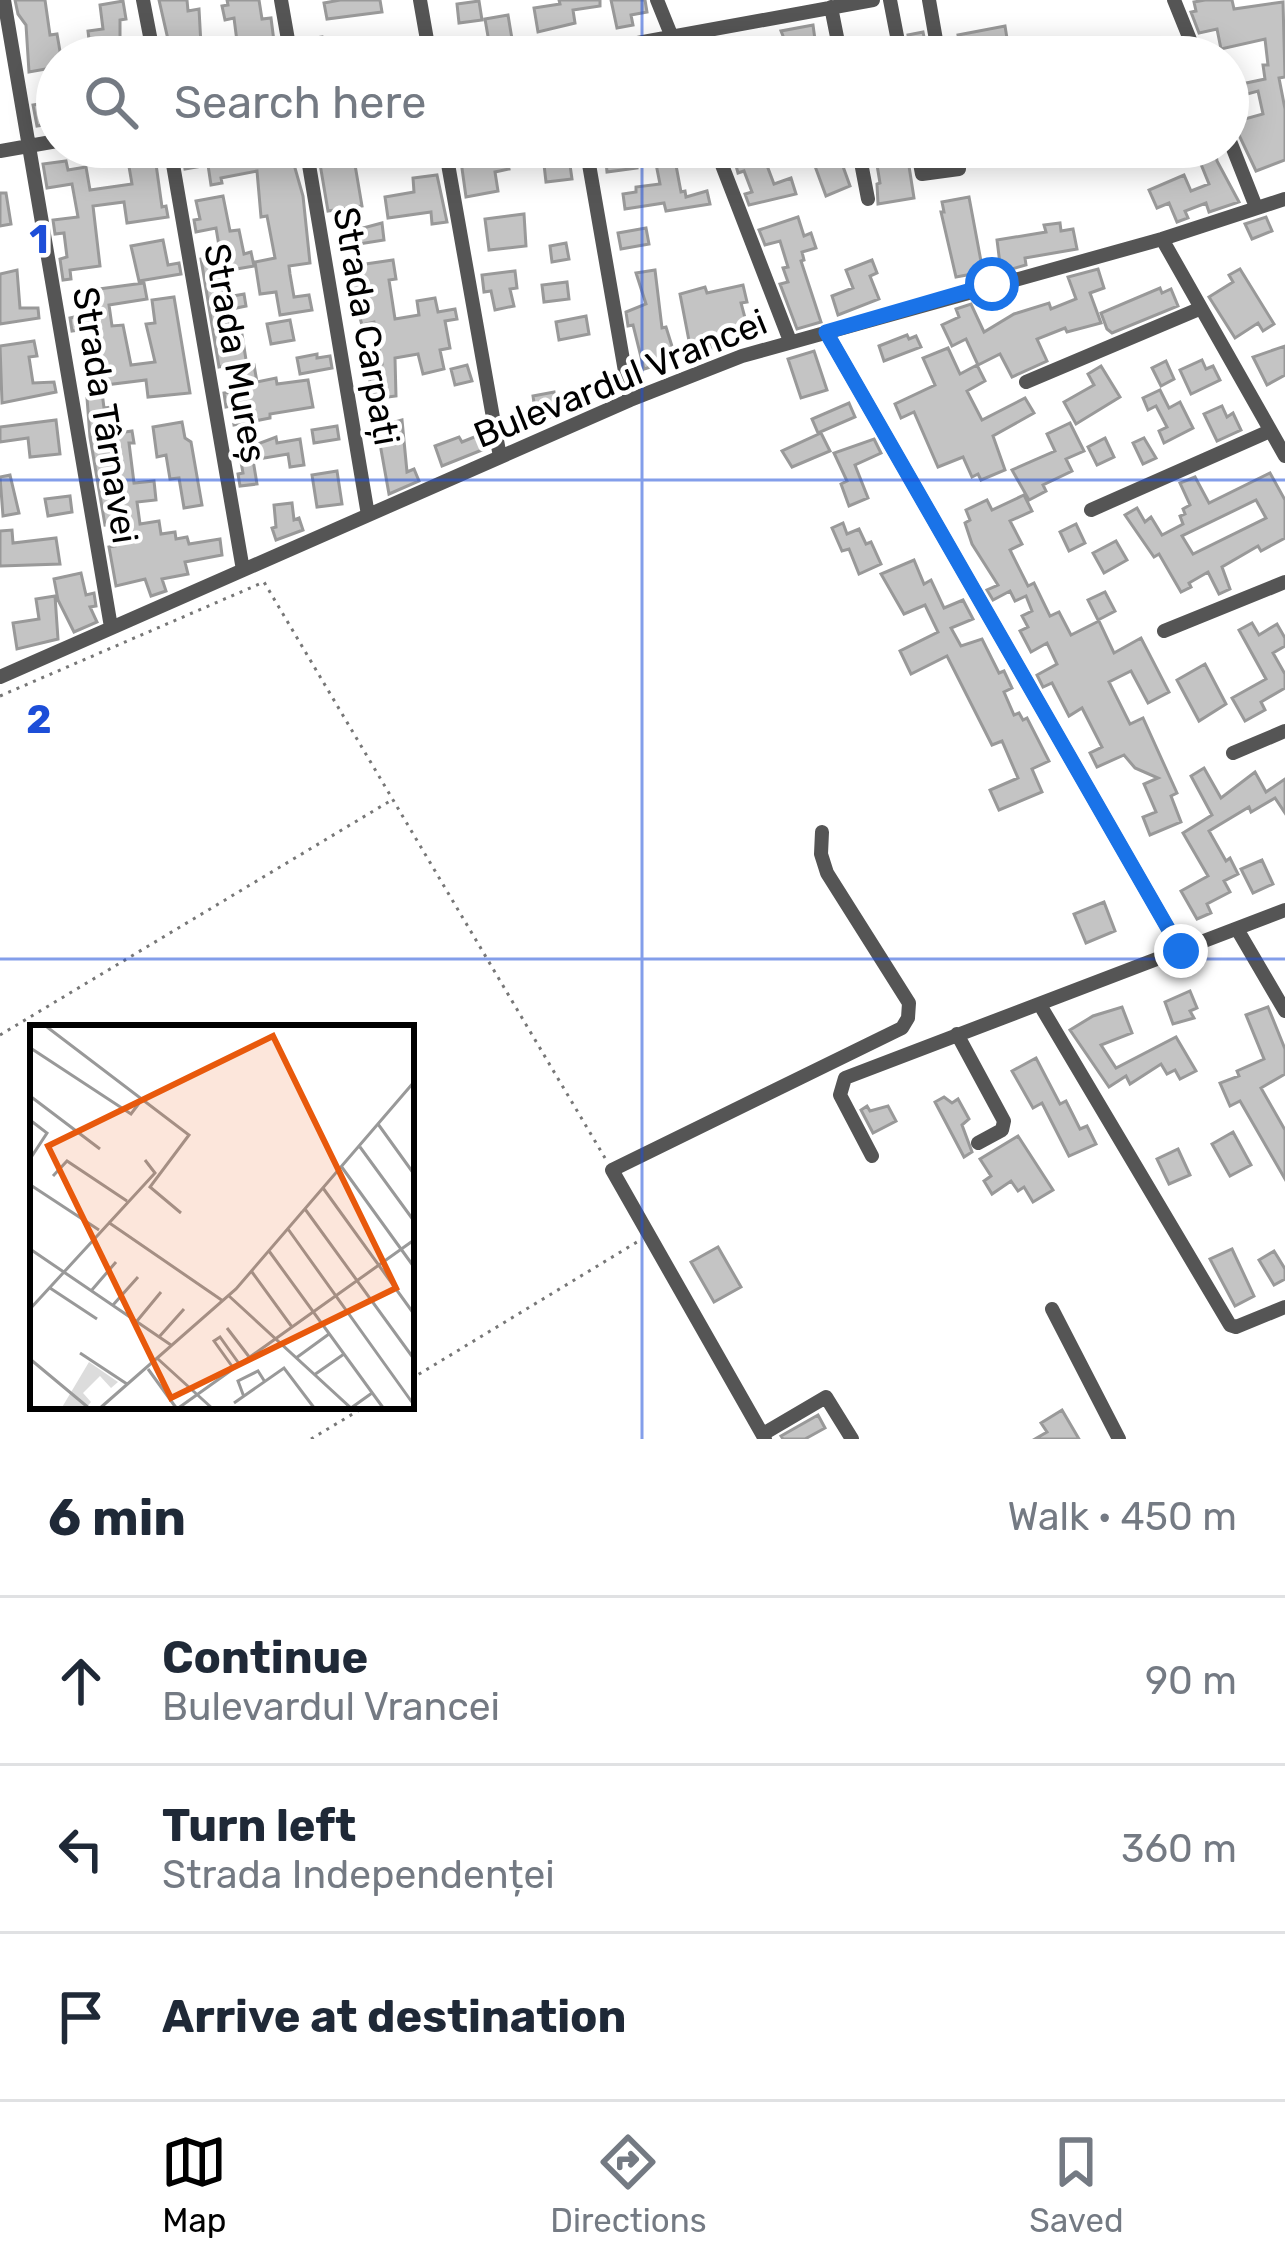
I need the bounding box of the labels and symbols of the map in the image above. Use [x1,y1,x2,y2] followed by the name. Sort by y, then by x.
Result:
[324,204,409,449] street label: Strada Carpați
[29,217,49,263] text: 1
[195,240,276,466] street label: Strada Mureș
[965,257,1019,311] route start
[64,284,147,547] street label: Strada Târnavei
[467,300,773,457] street label: Bulevardul Vrancei
[26,697,52,743] text: 2
[1154,924,1208,978] route end
[30,1025,414,1409] inset map

